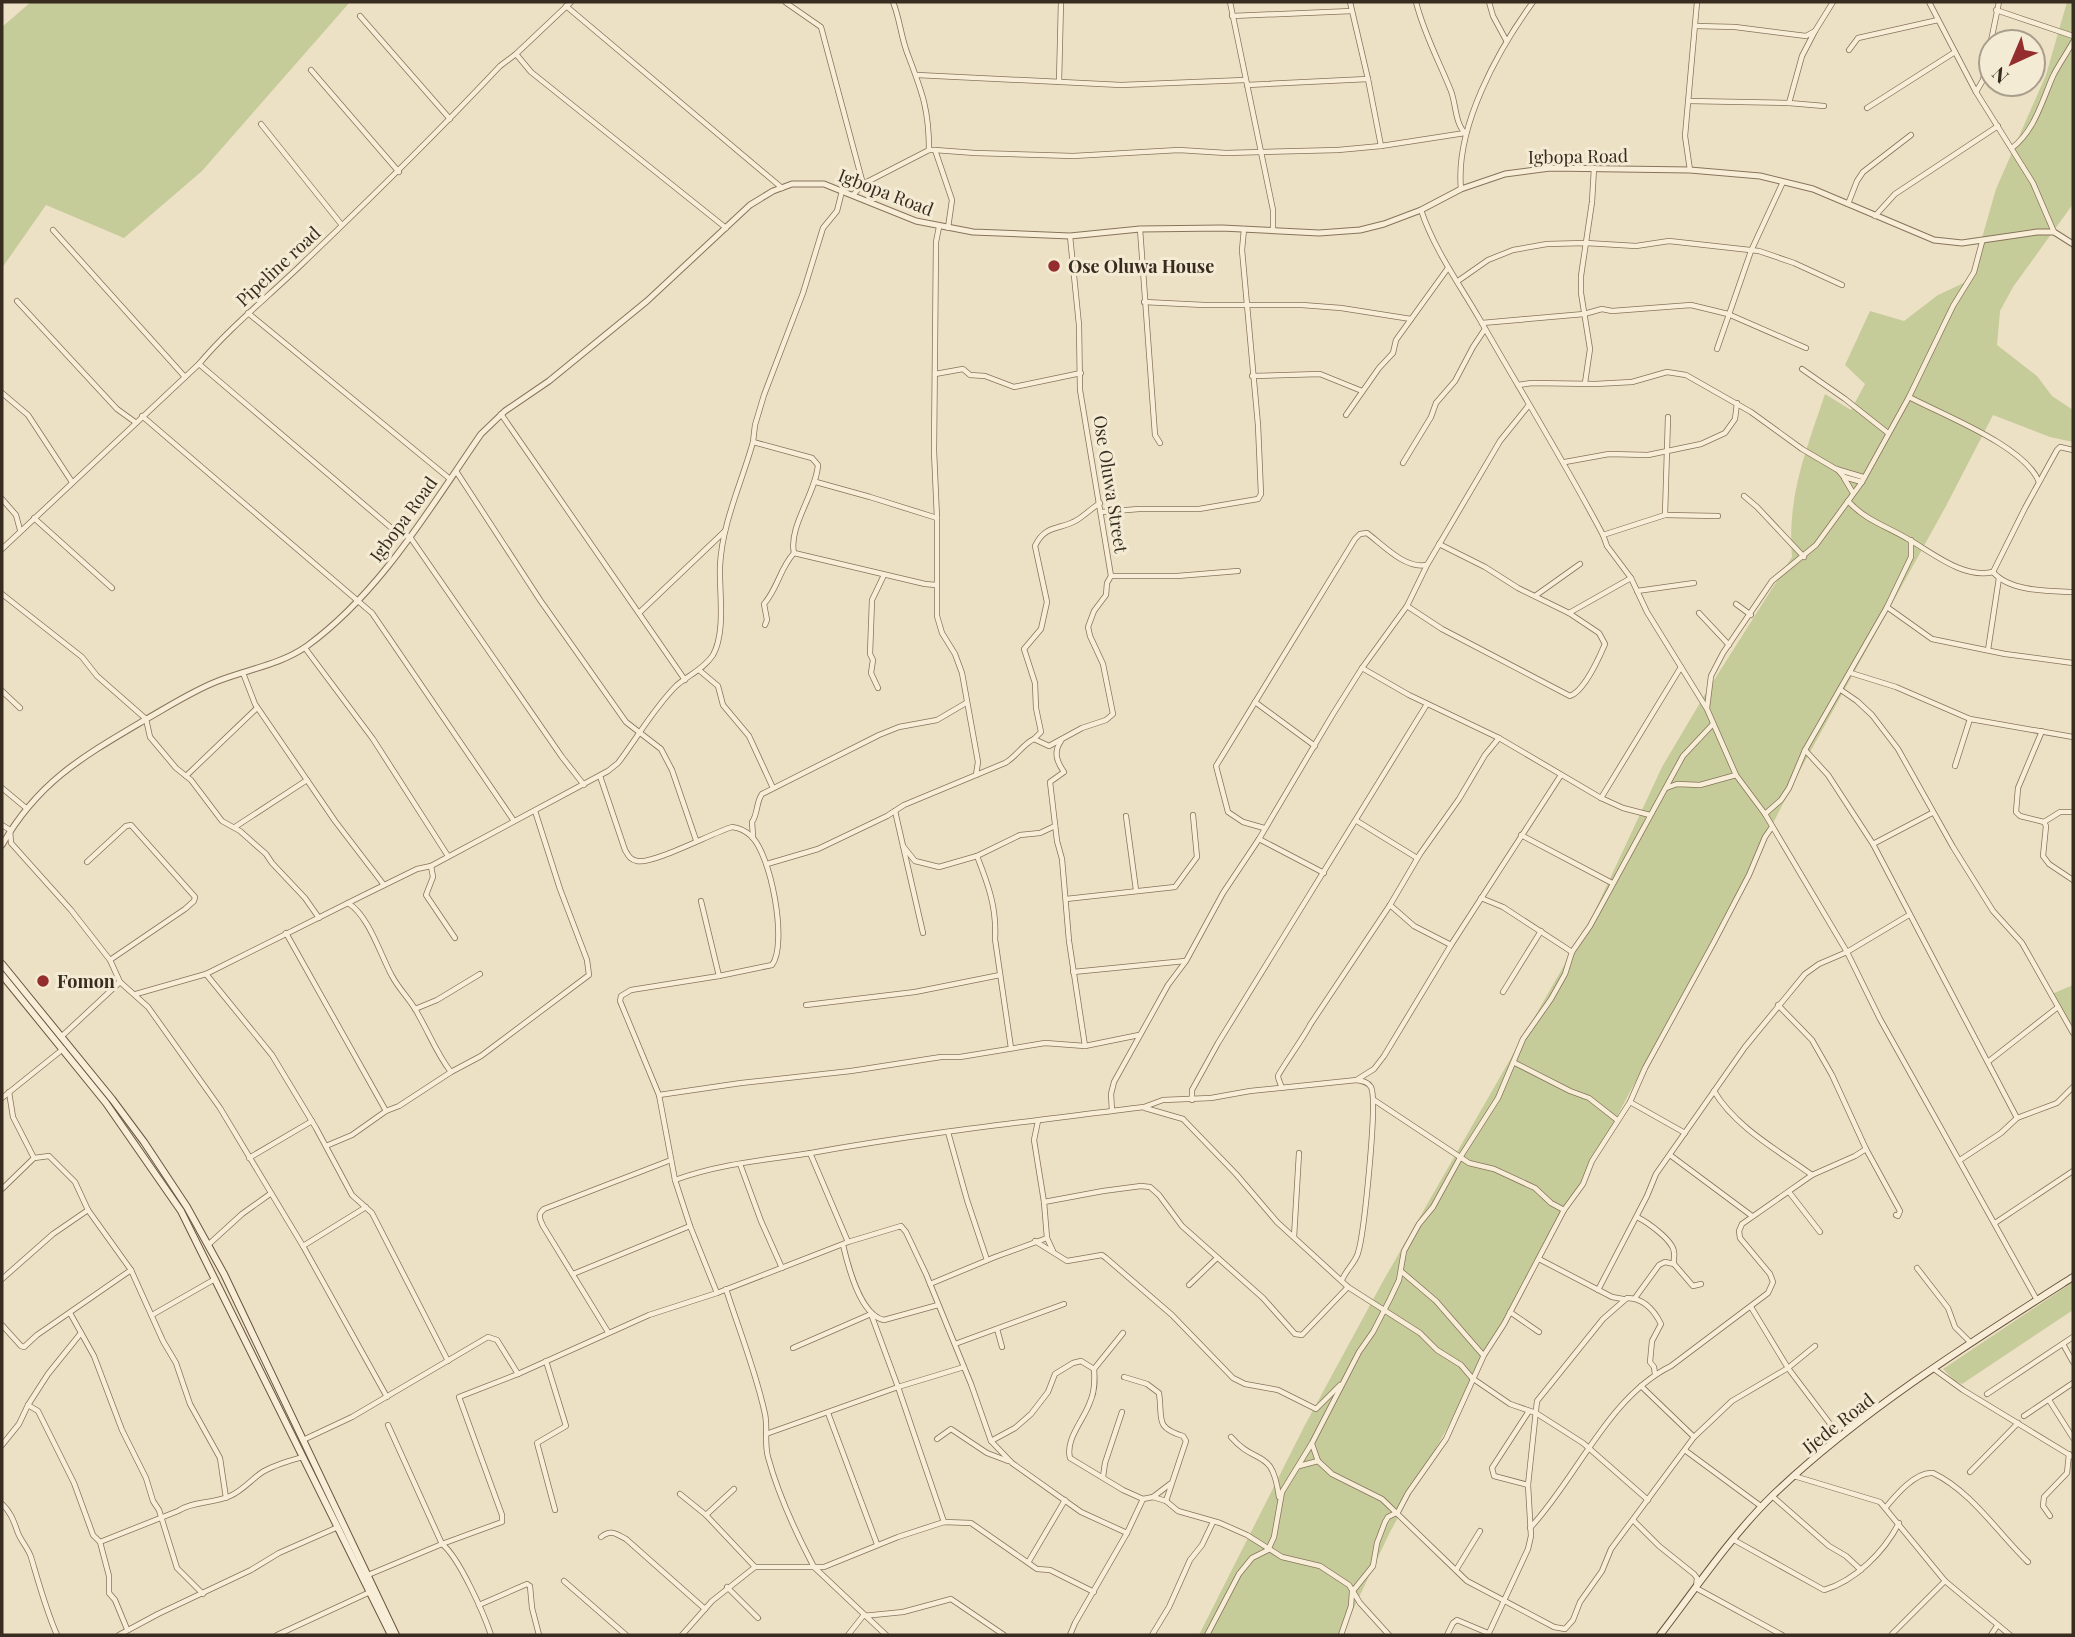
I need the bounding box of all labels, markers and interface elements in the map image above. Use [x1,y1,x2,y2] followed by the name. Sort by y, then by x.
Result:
[1977,28,2047,98] north arrow
[1985,62,2013,90] text: N
[1528,143,1629,169] street label: Igbopa Road
[835,163,938,221] street label: Igbopa Road
[231,220,326,311] street label: Pipeline road
[1068,254,1214,278] place label: Ose Oluwa House
[1046,258,1062,274] marker: Ose Oluwa House
[1088,413,1134,555] street label: Ose Oluwa Street
[364,471,442,567] street label: Igbopa Road
[57,969,115,993] place label: Fomon
[35,973,51,989] marker: Fomon
[1797,1387,1879,1459] street label: Ijede Road

